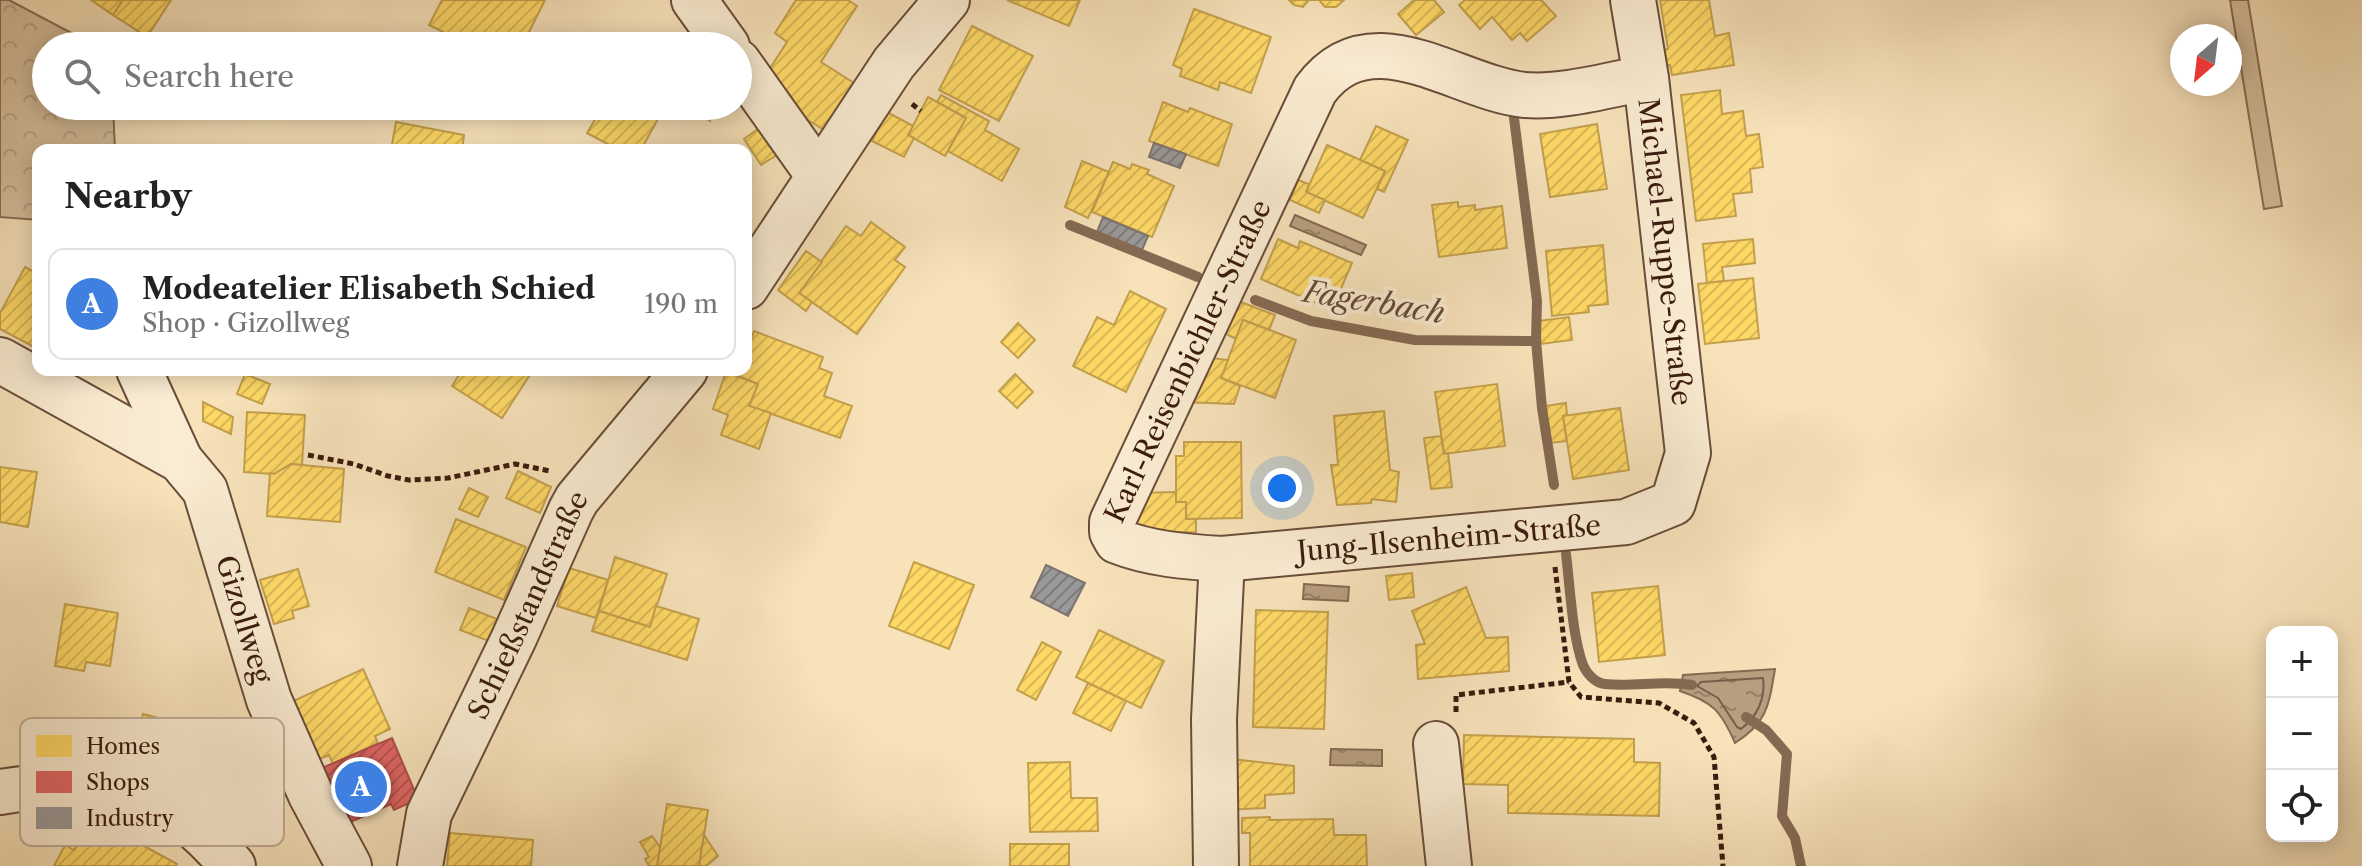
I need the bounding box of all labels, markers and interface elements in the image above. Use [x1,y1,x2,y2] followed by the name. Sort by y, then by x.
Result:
[2170,24,2242,96] north arrow
[32,32,752,120] search box
[60,54,104,98] icon: search
[124,58,294,95] text: Search here
[1631,96,1700,407] street label: Michael-Ruppe-Straße
[64,175,192,217] text: Nearby
[1097,194,1278,528] street label: Karl-Reisenbichler-Straße
[142,270,595,307] text: Modeatelier Elisabeth Schied
[1299,272,1447,331] water label: Fagerbach
[82,288,102,320] text: A
[644,288,718,320] text: 190 m
[142,307,349,339] text: Shop · Gizollweg
[1262,468,1302,508] your location
[460,485,595,725] street label: Schießstandstraße
[1292,508,1602,569] street label: Jung-Ilsenheim-Straße
[209,551,280,687] street label: Gizollweg
[2266,626,2338,842] map controls
[2266,626,2338,698] button: +
[2266,698,2338,770] button: −
[20,718,284,846] legend
[86,733,160,760] text: Homes
[335,757,387,817] pin: A
[86,769,150,796] text: Shops
[2266,770,2338,842] button: locate
[86,805,174,832] text: Industry

